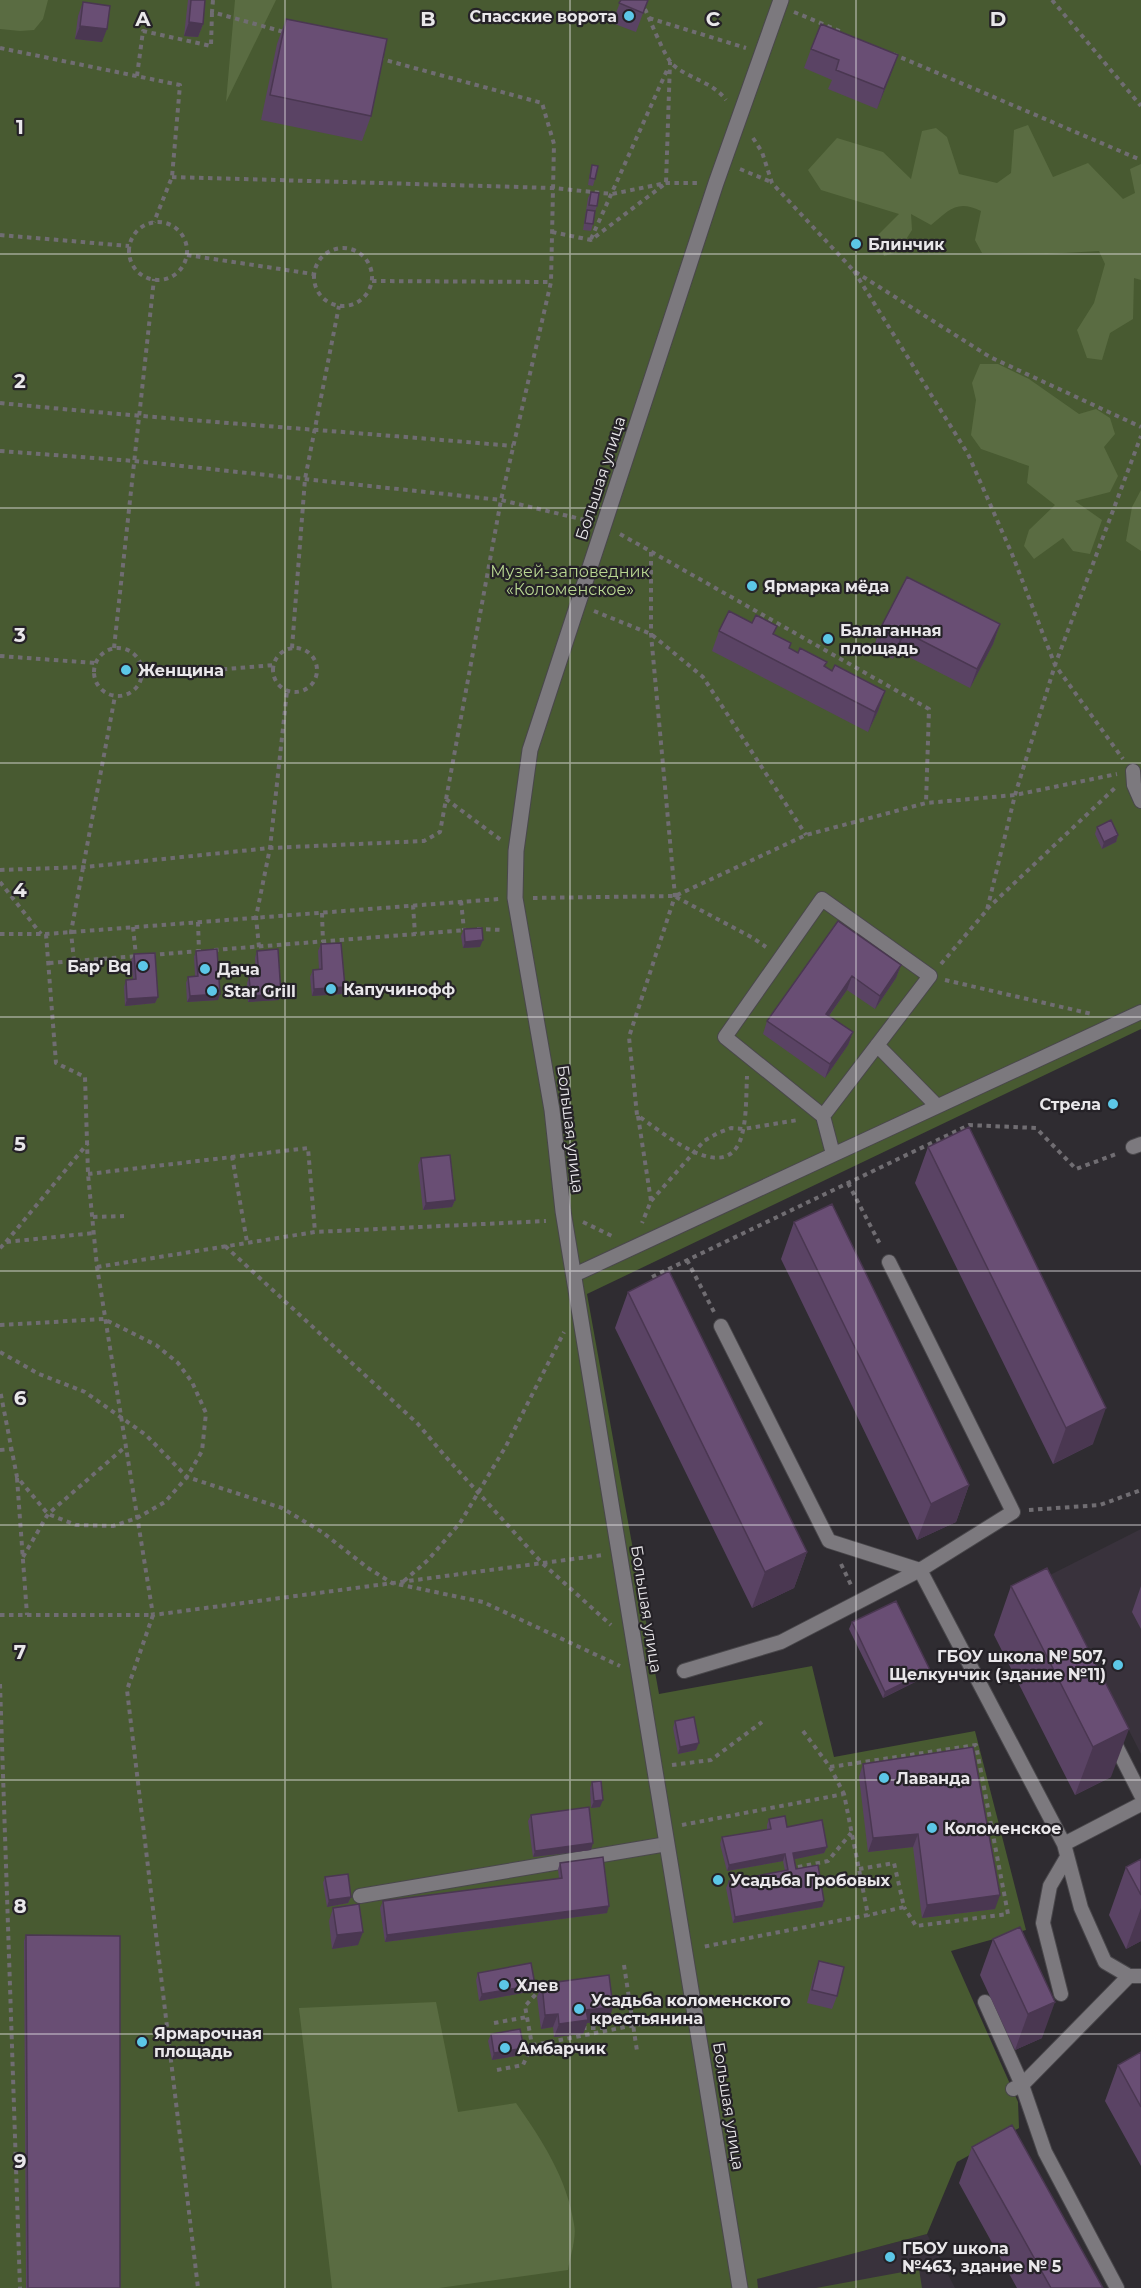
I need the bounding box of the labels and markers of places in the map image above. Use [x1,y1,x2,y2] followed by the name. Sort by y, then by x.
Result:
[470,7,617,26] place label: Спасские ворота
[622,9,636,23] marker: Спасские ворота
[868,235,945,254] place label: Блинчик
[849,237,863,251] marker: Блинчик
[764,577,889,596] place label: Ярмарка мёда
[745,579,759,593] marker: Ярмарка мёда
[840,621,942,658] place label: Балаганная площадь
[821,632,835,646] marker: Балаганная площадь
[138,661,224,680] place label: Женщина
[119,663,133,677] marker: Женщина
[67,957,131,976] place label: Бар' Bq
[136,959,150,973] marker: Бар' Bq
[217,960,260,979] place label: Дача
[198,962,212,976] marker: Дача
[343,980,456,999] place label: Капучинофф
[224,982,296,1001] place label: Star Grill
[324,982,338,996] marker: Капучинофф
[205,984,219,998] marker: Star Grill
[1039,1095,1101,1114] place label: Стрела
[1106,1097,1120,1111] marker: Стрела
[889,1647,1106,1684] place label: ГБОУ школа № 507, Щелкунчик (здание №11)
[1111,1658,1125,1672] marker: ГБОУ школа № 507, Щелкунчик (здание №11)
[896,1769,970,1788] place label: Лаванда
[877,1771,891,1785] marker: Лаванда
[944,1819,1061,1838] place label: Коломенское
[925,1821,939,1835] marker: Коломенское
[730,1871,891,1890] place label: Усадьба Гробовых
[711,1873,725,1887] marker: Усадьба Гробовых
[516,1976,558,1995] place label: Хлев
[497,1978,511,1992] marker: Хлев
[591,1991,791,2028] place label: Усадьба коломенского крестьянина
[572,2002,586,2016] marker: Усадьба коломенского крестьянина
[154,2024,262,2061] place label: Ярмарочная площадь
[135,2035,149,2049] marker: Ярмарочная площадь
[517,2039,607,2058] place label: Амбарчик
[498,2041,512,2055] marker: Амбарчик
[902,2239,1062,2276] place label: ГБОУ школа №463, здание № 5
[883,2250,897,2264] marker: ГБОУ школа №463, здание № 5

